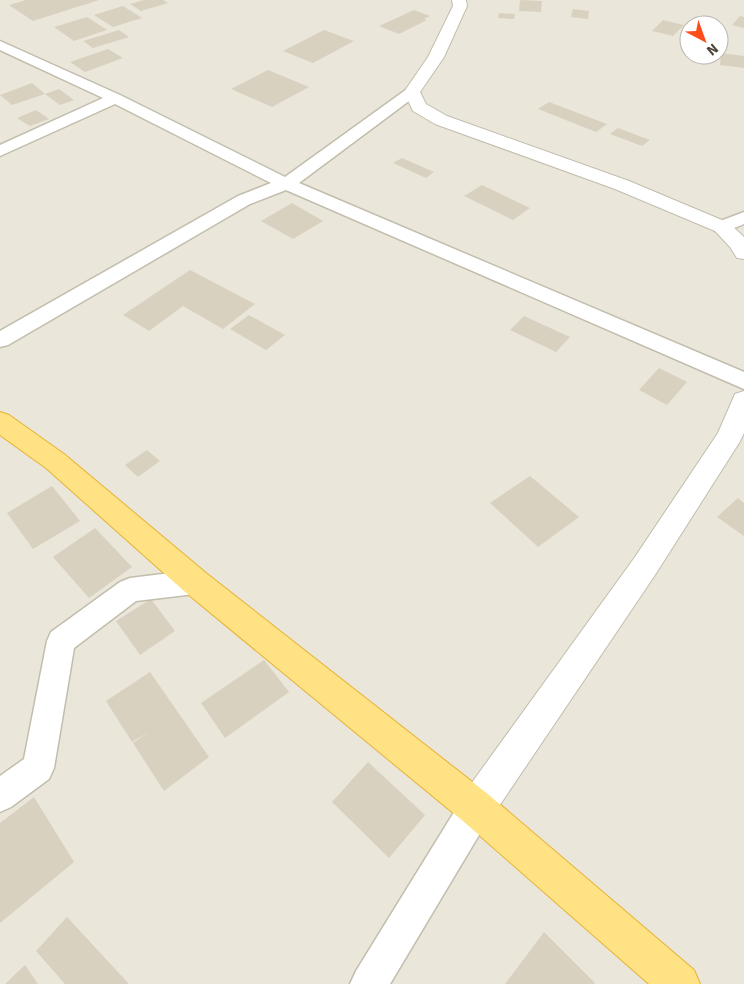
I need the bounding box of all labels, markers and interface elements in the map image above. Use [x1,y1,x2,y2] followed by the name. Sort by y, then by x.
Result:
[679,15,729,65] north arrow
[703,40,721,59] text: N

